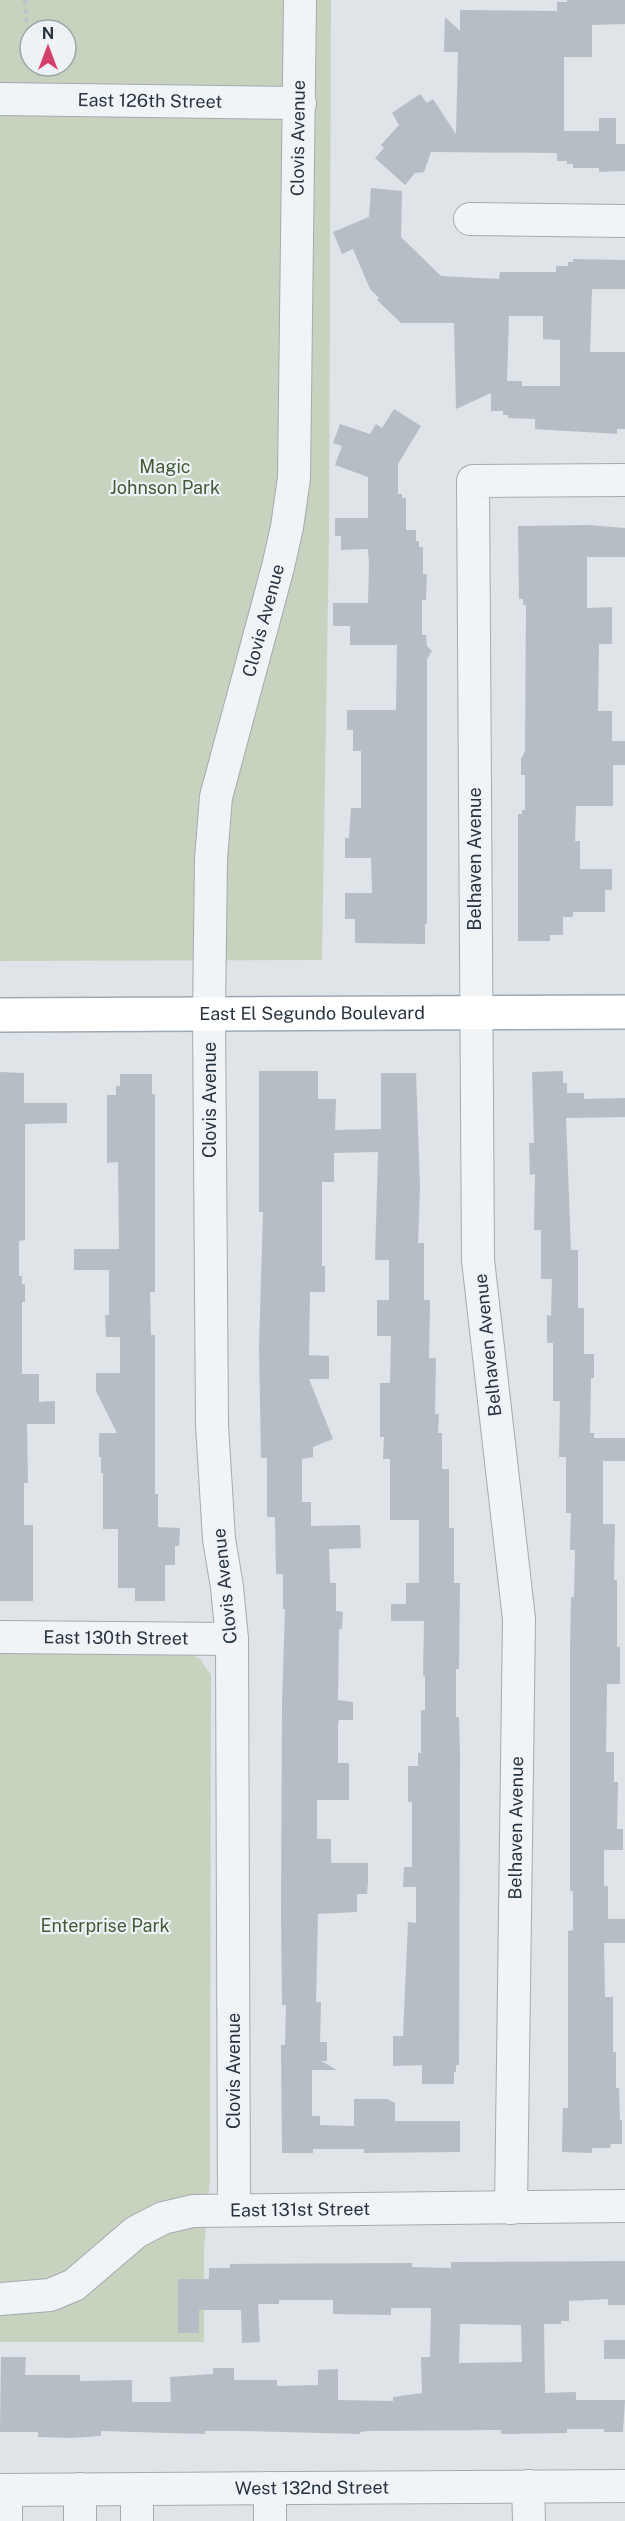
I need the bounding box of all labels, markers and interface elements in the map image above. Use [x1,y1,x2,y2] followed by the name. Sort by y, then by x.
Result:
[18,18,78,78] north arrow
[42,24,54,43] text: N
[287,80,309,196] street label: Clovis Avenue
[77,89,223,112] street label: East 126th Street
[110,456,220,498] park label: Magic Johnson Park
[238,562,288,679] street label: Clovis Avenue
[464,787,485,931] street label: Belhaven Avenue
[199,1002,425,1024] street label: East El Segundo Boulevard
[199,1042,220,1158] street label: Clovis Avenue
[470,1273,505,1417] street label: Belhaven Avenue
[208,1527,241,1645] street label: Clovis Avenue
[43,1626,189,1649] street label: East 130th Street
[504,1756,527,1900] street label: Belhaven Avenue
[40,1915,170,1936] park label: Enterprise Park
[223,2013,244,2129] street label: Clovis Avenue
[230,2198,370,2221] street label: East 131st Street
[235,2477,389,2498] street label: West 132nd Street

